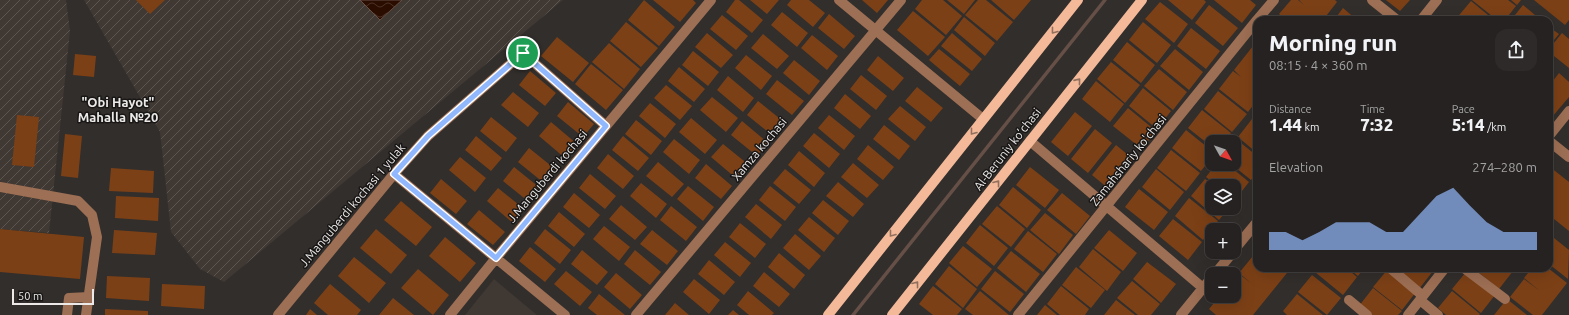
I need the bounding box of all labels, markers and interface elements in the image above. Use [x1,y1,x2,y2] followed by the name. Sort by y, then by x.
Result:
[1051,26,1058,33] one-way arrow
[1495,29,1537,71] button: share
[1269,30,1397,55] text: Morning run
[506,36,540,70] pin
[512,42,534,64] icon: arrive
[1269,58,1368,72] text: 08:15 · 4 × 360 m
[1073,78,1080,85] one-way arrow
[78,95,158,124] district label: "Obi Hayot" Mahalla №20
[1269,103,1312,115] text: Distance
[1360,103,1385,115] text: Time
[1452,103,1475,115] text: Pace
[971,105,1043,193] street label: Al-Beruniy ko’chasi
[1087,112,1169,208] street label: Zamahshariy ko'chasi
[729,115,789,183] street label: Xamza kochasi
[1269,115,1302,134] text: 1.44
[1360,115,1393,134] text: 7:32
[1452,115,1485,134] text: 5:14
[1302,121,1320,133] text: km
[1485,121,1506,133] text: /km
[505,127,589,225] street label: J.Manguberdi kochasi
[970,128,977,135] one-way arrow
[1205,135,1241,171] north arrow
[1205,135,1241,303] map controls
[297,141,407,269] street label: J.Manguberdi kochasi 1 yulak
[1269,160,1323,174] text: Elevation
[1472,160,1537,174] text: 274–280 m
[1205,179,1241,215] button: layers
[992,180,999,187] one-way arrow
[1205,223,1241,259] button: +
[890,230,897,237] one-way arrow
[1205,267,1241,303] button: −
[911,282,918,289] one-way arrow
[12,287,94,306] scale bar
[18,290,42,302] text: 50 m

